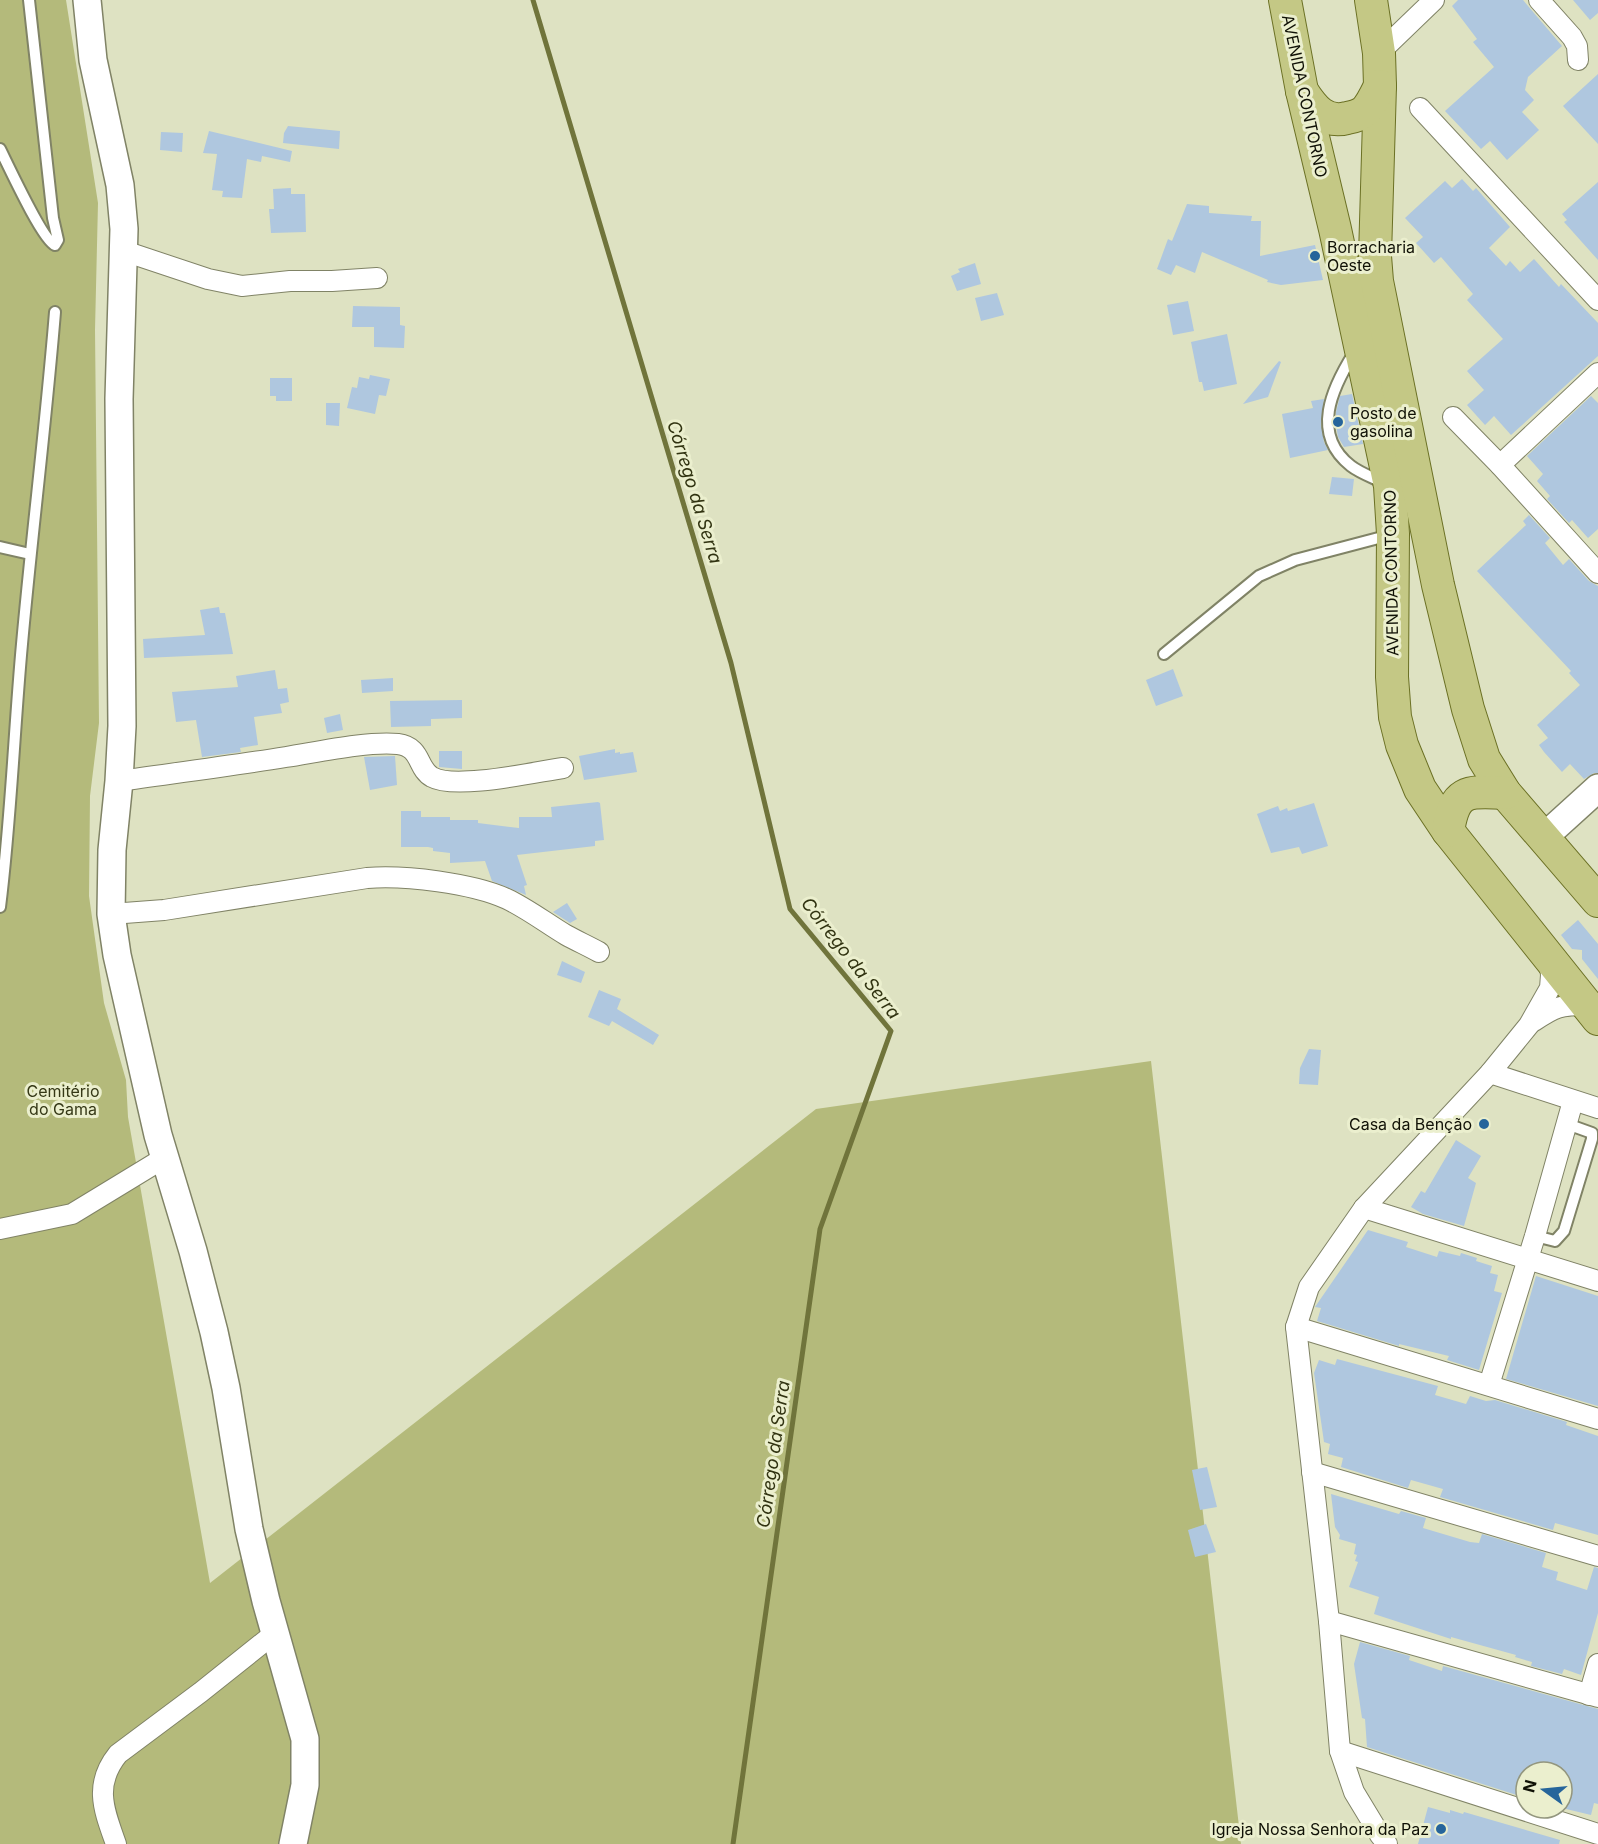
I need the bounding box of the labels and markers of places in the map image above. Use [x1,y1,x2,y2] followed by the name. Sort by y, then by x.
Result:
[1327,237,1415,275] place label: Borracharia Oeste
[1308,249,1322,263] marker: Borracharia Oeste
[1350,403,1416,441] place label: Posto de gasolina
[1331,415,1345,429] marker: Posto de gasolina
[1349,1114,1472,1134] place label: Casa da Benção
[1477,1117,1491,1131] marker: Casa da Benção
[1211,1819,1429,1839] place label: Igreja Nossa Senhora da Paz
[1434,1822,1448,1836] marker: Igreja Nossa Senhora da Paz

